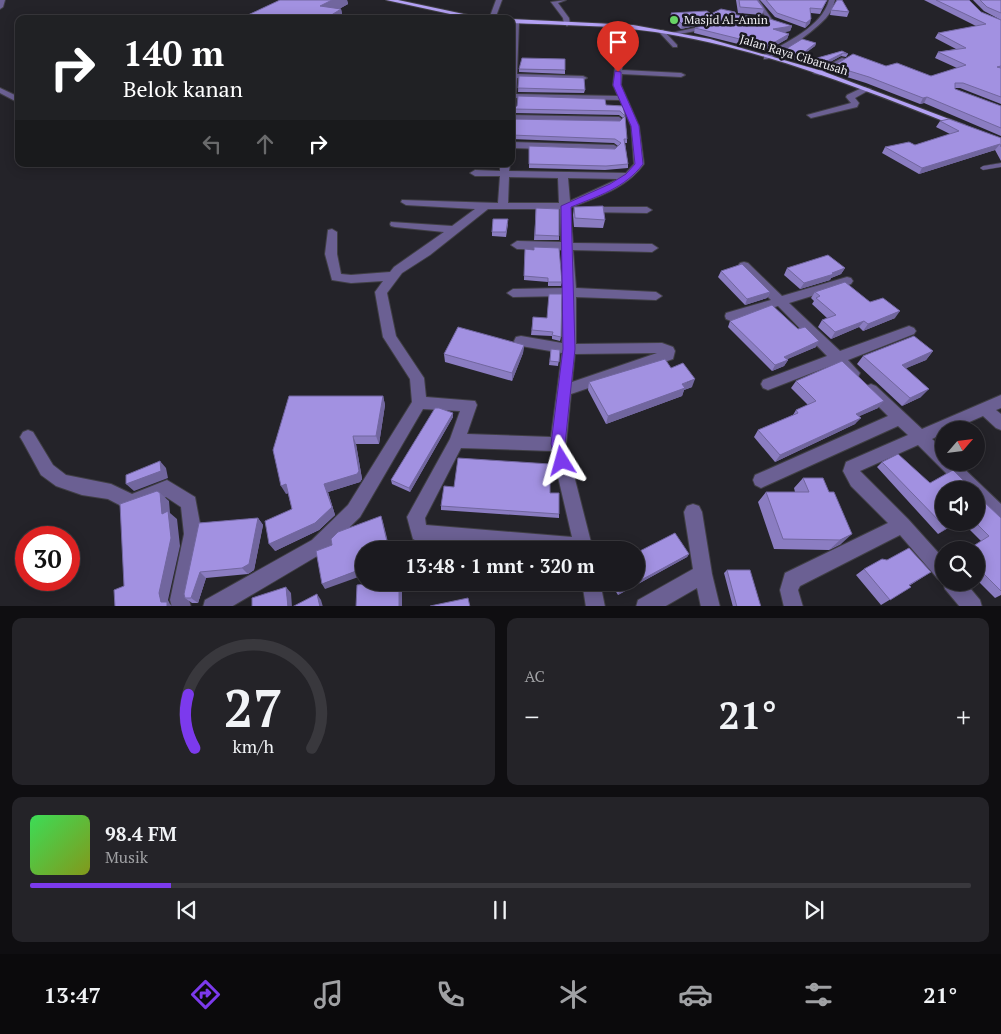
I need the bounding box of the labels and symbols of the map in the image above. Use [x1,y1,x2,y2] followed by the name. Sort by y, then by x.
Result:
[684,12,768,27] place label: Masjid Al-Amin
[668,14,680,26] marker: Masjid Al-Amin
[597,21,639,72] pin
[738,31,850,78] street label: Jalan Raya Cibarusah
[935,421,985,471] north arrow
[535,434,587,486] position arrow
[15,526,80,591] speed limit sign: 30

